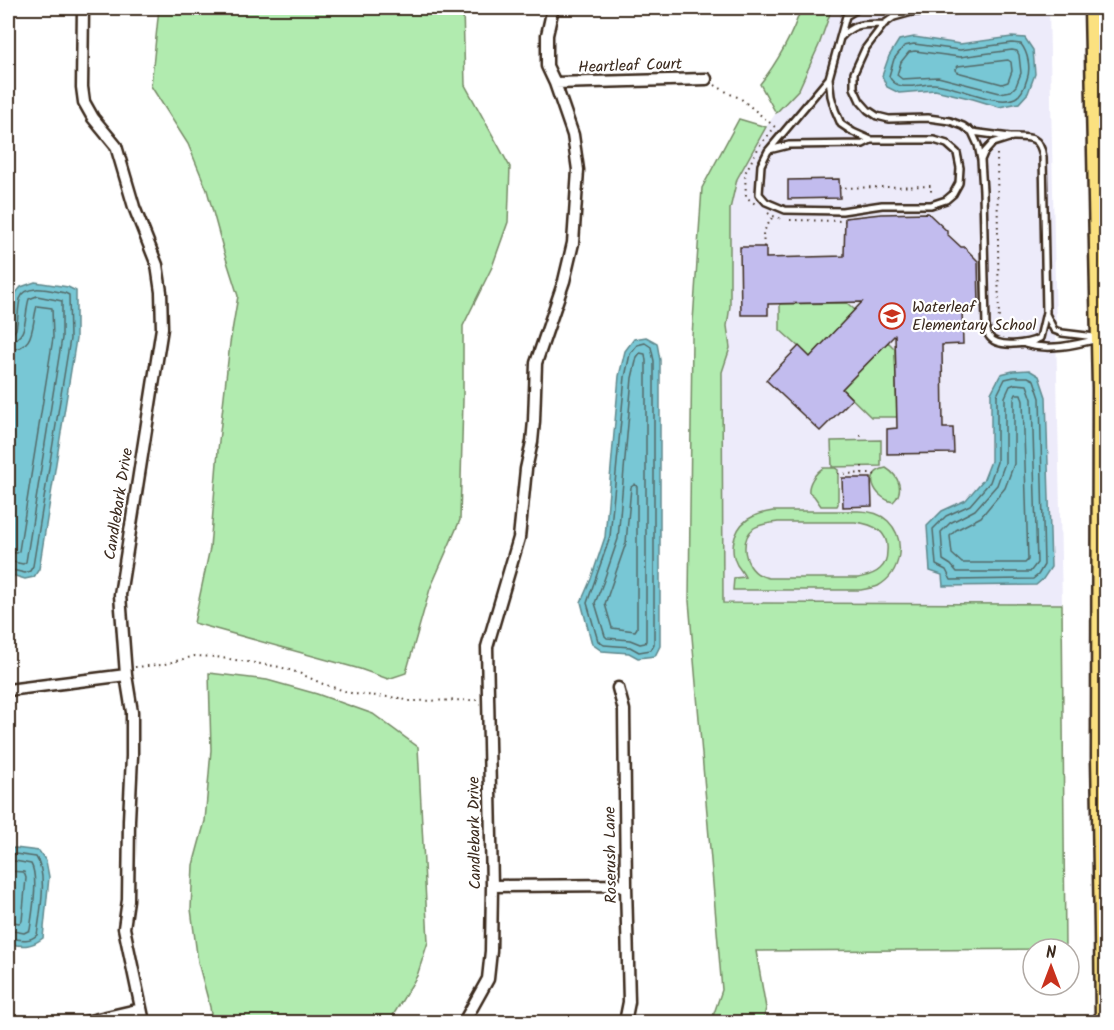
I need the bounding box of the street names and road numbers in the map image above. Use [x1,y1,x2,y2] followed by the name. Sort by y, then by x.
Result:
[578,52,683,80] street label: Heartleaf Court
[98,446,140,562] street label: Candlebark Drive
[462,776,488,890] street label: Candlebark Drive
[598,806,624,904] street label: Roserush Lane

